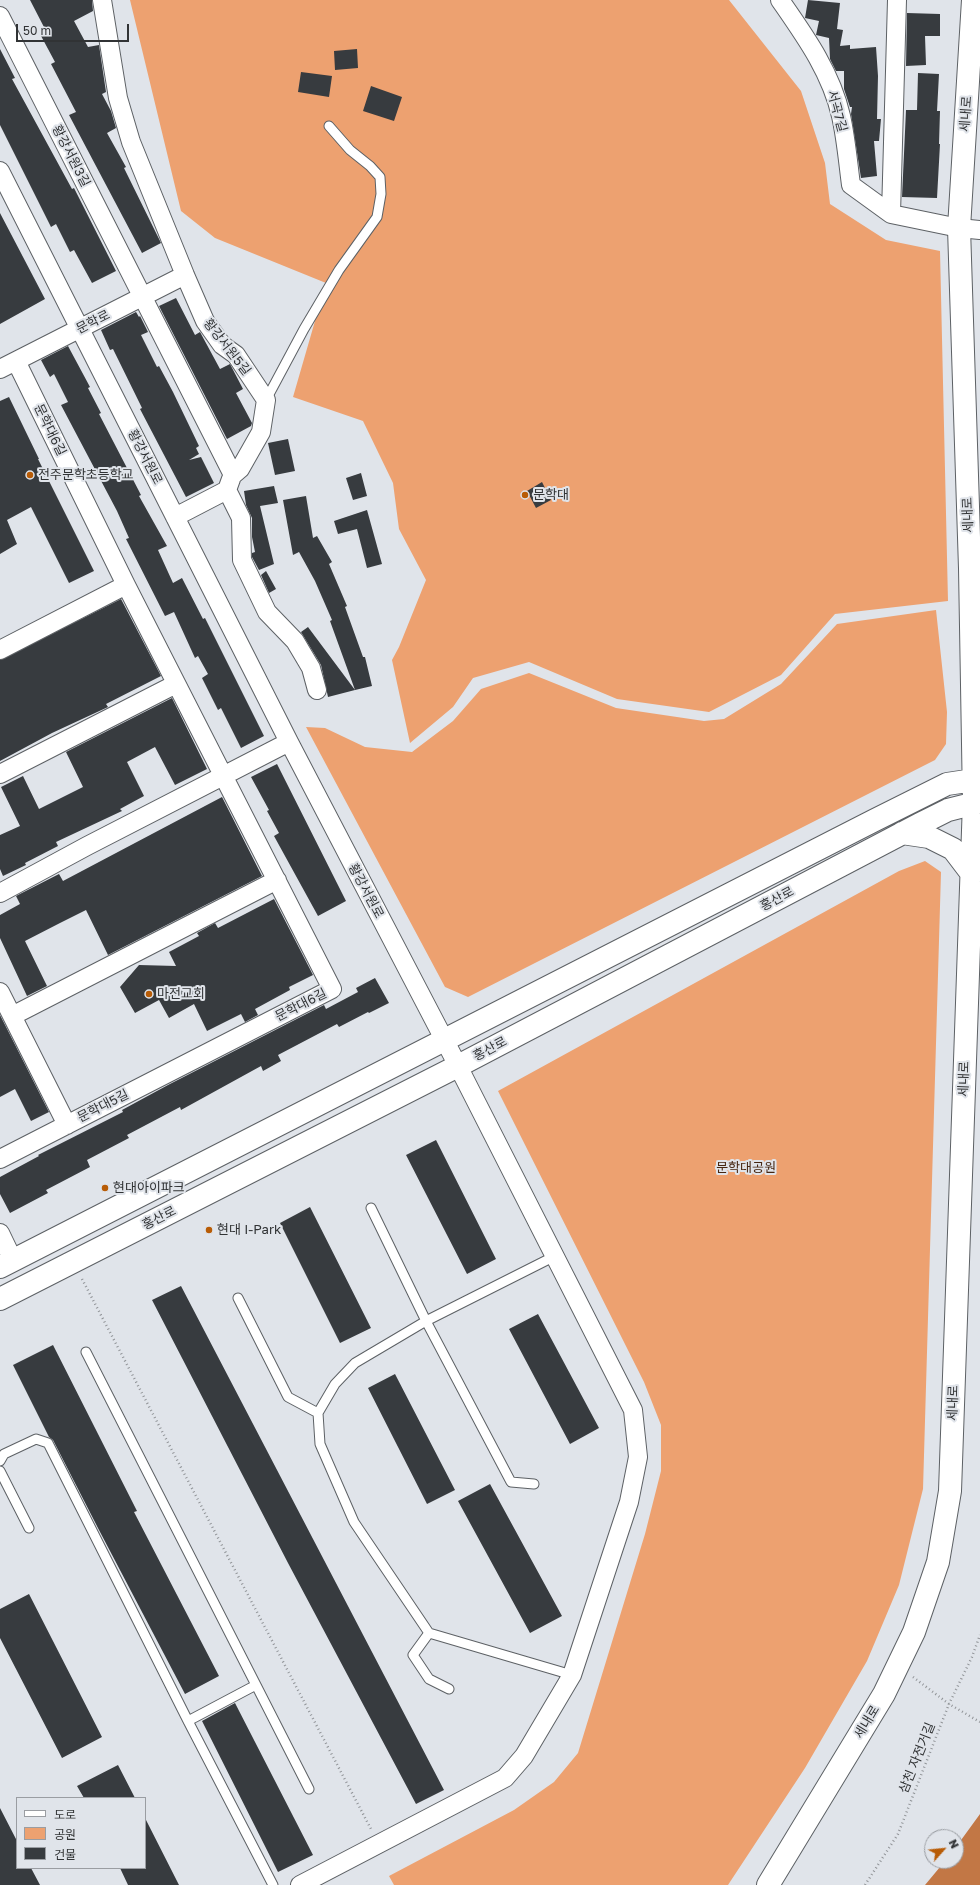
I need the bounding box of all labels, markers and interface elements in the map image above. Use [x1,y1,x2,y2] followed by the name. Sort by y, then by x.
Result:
[18,16,131,42] scale bar
[23,23,51,38] text: 50 m
[824,88,850,134] street label: 서곡7길
[957,96,975,132] street label: 세내로
[49,122,93,190] street label: 황강서원3길
[73,307,113,337] street label: 문학로
[200,316,254,378] street label: 황강서원5길
[31,402,69,458] street label: 문학대6길
[124,427,166,487] street label: 황강서원로
[38,467,134,483] place label: 전주문학초등학교
[25,470,35,480] marker: 전주문학초등학교
[533,487,569,503] place label: 문학대
[520,490,530,500] marker: 문학대
[960,497,976,533] street label: 세내로
[345,861,387,921] street label: 황강서원로
[757,884,797,914] street label: 홍산로
[273,985,329,1025] street label: 문학대6길
[157,986,205,1002] place label: 마전교회
[144,989,154,999] marker: 마전교회
[470,1034,510,1064] street label: 홍산로
[956,1061,972,1097] street label: 세내로
[75,1086,131,1126] street label: 문학대5길
[716,1160,776,1176] park label: 문학대공원
[113,1180,185,1196] place label: 현대아이파크
[100,1183,110,1193] marker: 현대아이파크
[139,1203,179,1233] street label: 홍산로
[217,1222,281,1238] place label: 현대 I-Park
[204,1225,214,1235] marker: 현대 I-Park
[945,1385,961,1421] street label: 세내로
[851,1703,883,1741] street label: 세내로
[896,1720,938,1796] street label: 삼천 자전거길
[16,1797,146,1869] legend
[54,1807,76,1822] text: 도로
[54,1827,76,1842] text: 공원
[924,1829,964,1869] north arrow
[947,1837,962,1850] text: N
[54,1847,76,1862] text: 건물

